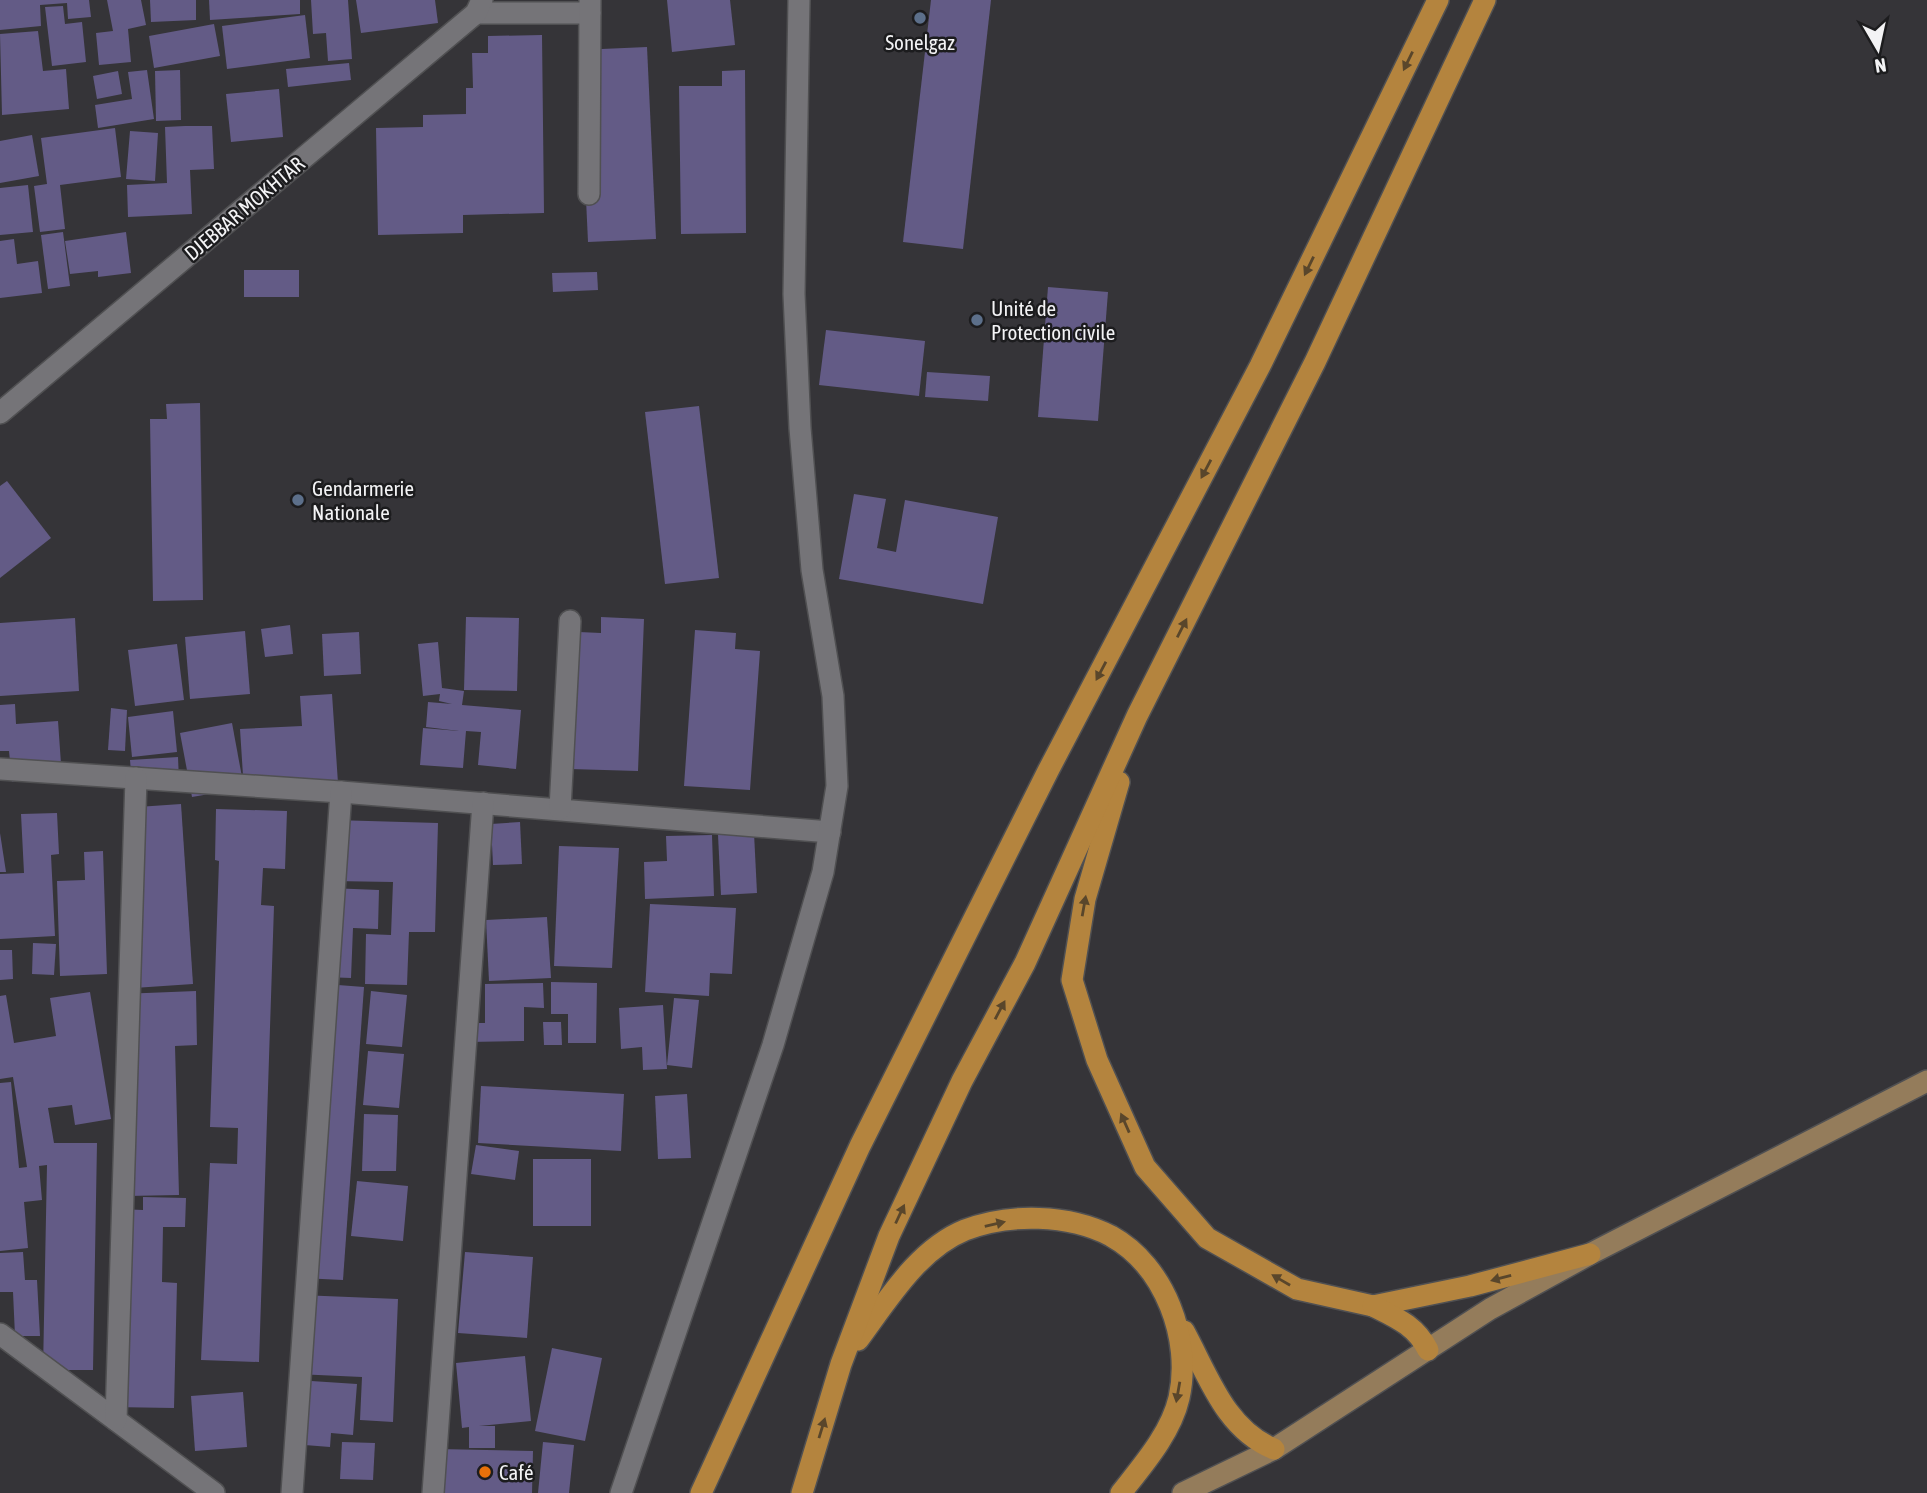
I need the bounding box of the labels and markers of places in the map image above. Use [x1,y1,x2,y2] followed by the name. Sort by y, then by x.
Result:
[912,10,928,26] marker: Sonelgaz
[885,30,955,54] place label: Sonelgaz
[991,296,1115,344] place label: Unité de Protection civile
[969,312,985,328] marker: Unité de Protection civile
[312,476,414,524] place label: Gendarmerie Nationale
[290,492,306,508] marker: Gendarmerie Nationale
[499,1460,534,1484] place label: Café
[477,1464,493,1480] marker: Café

